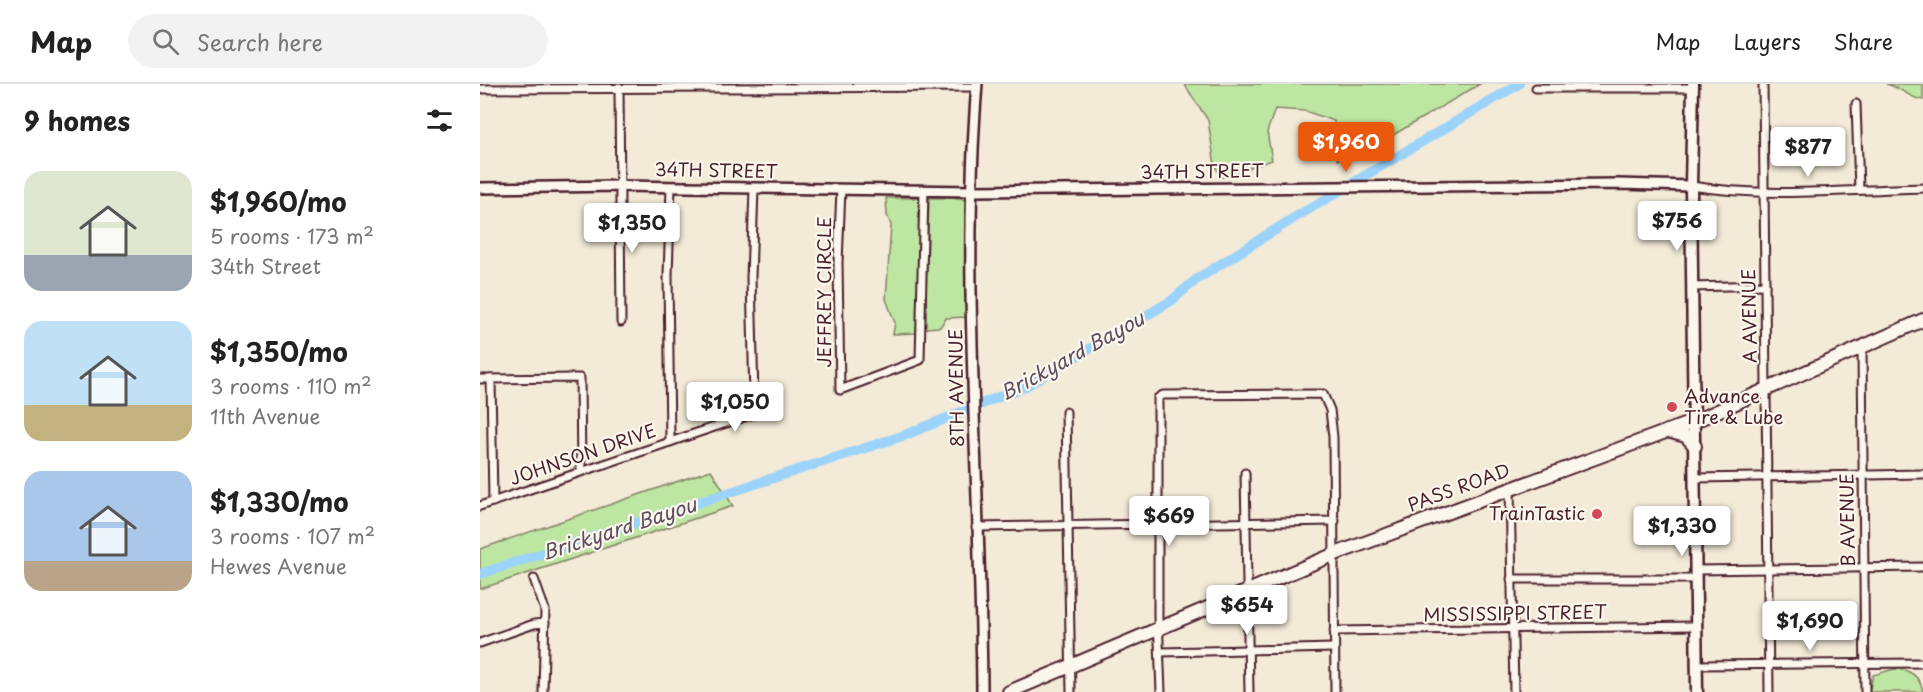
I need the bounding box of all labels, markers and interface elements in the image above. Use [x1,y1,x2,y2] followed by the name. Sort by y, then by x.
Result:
[128,14,548,68] search box
[30,20,92,63] text: Map
[149,25,182,58] icon: search
[197,25,323,58] text: Search here
[1656,25,1700,57] text: Map
[1733,25,1801,57] text: Layers
[1834,25,1893,57] text: Share
[24,101,130,140] text: 9 homes
[423,104,456,137] icon: filters
[1297,122,1395,173] pin: $1,960
[1312,126,1380,156] text: $1,960
[1772,127,1844,178] pin: $877
[1784,131,1832,161] text: $877
[654,155,779,184] street label: 34TH STREET
[1140,156,1265,185] street label: 34TH STREET
[210,182,347,221] text: $1,960/mo
[72,195,144,267] icon: home
[1641,201,1713,252] pin: $756
[583,203,681,254] pin: $1,350
[1652,205,1702,235] text: $756
[598,207,666,237] text: $1,350
[810,216,837,368] street label: JEFFREY CIRCLE
[210,221,374,251] text: 5 rooms · 173 m²
[210,251,321,281] text: 34th Street
[1734,269,1763,363] street label: A AVENUE
[994,302,1151,407] water label: Brickyard Bayou
[941,329,970,447] street label: 8TH AVENUE
[210,332,348,371] text: $1,350/mo
[72,345,144,417] icon: home
[210,371,372,401] text: 3 rooms · 110 m²
[686,382,784,433] pin: $1,050
[1684,382,1784,430] place label: Advance Tire & Lube
[700,386,770,416] text: $1,050
[1665,400,1679,414] marker: Advance Tire & Lube
[210,401,321,431] text: 11th Avenue
[506,416,659,491] street label: JOHNSON DRIVE
[1404,456,1513,518] street label: PASS ROAD
[1832,473,1861,567] street label: B AVENUE
[210,482,349,521] text: $1,330/mo
[537,488,701,567] water label: Brickyard Bayou
[72,495,144,567] icon: home
[1133,496,1205,547] pin: $669
[1489,499,1585,526] place label: TrainTastic
[1143,500,1195,530] text: $669
[1633,506,1731,557] pin: $1,330
[1590,507,1604,521] marker: TrainTastic
[1647,510,1717,540] text: $1,330
[210,521,375,551] text: 3 rooms · 107 m²
[210,551,347,581] text: Hewes Avenue
[1211,585,1283,636] pin: $654
[1220,589,1274,619] text: $654
[1423,597,1608,628] street label: MISSISSIPPI STREET
[1761,601,1859,652] pin: $1,690
[1776,605,1844,635] text: $1,690

